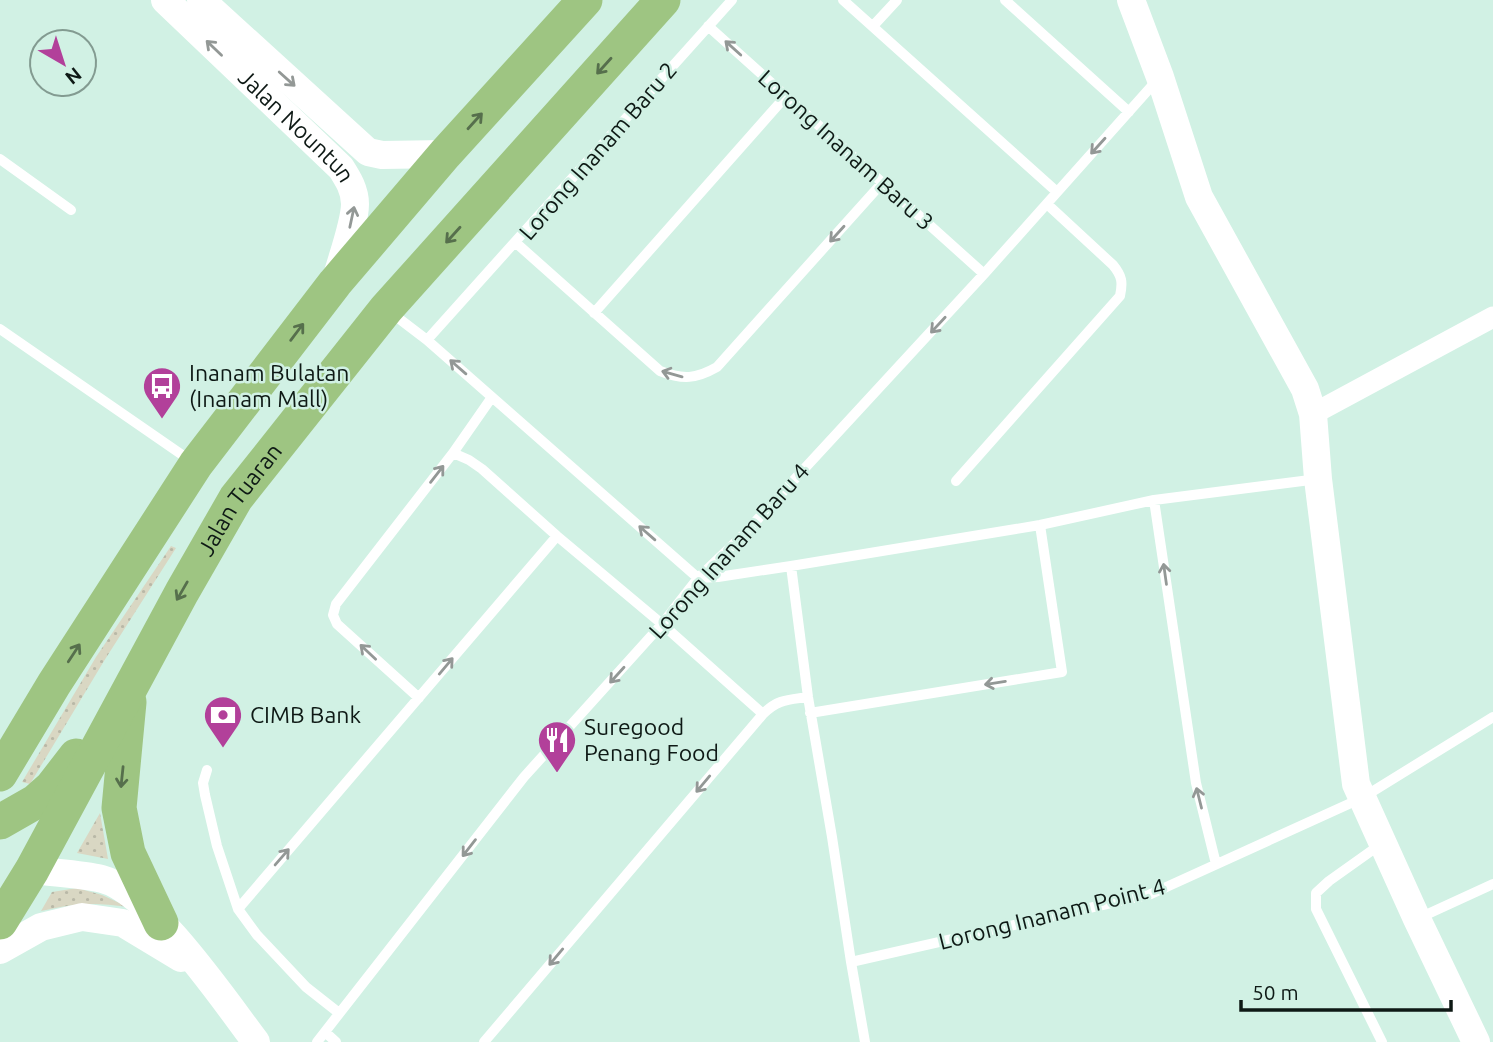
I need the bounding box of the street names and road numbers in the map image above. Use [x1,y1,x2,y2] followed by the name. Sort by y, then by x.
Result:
[514,57,681,244] street label: Lorong Inanam Baru 2
[234,64,360,186] street label: Jalan Nountun
[754,65,939,235] street label: Lorong Inanam Baru 3
[193,438,286,560] street label: Jalan Tuaran
[644,458,814,643] street label: Lorong Inanam Baru 4
[936,873,1168,954] street label: Lorong Inanam Point 4

